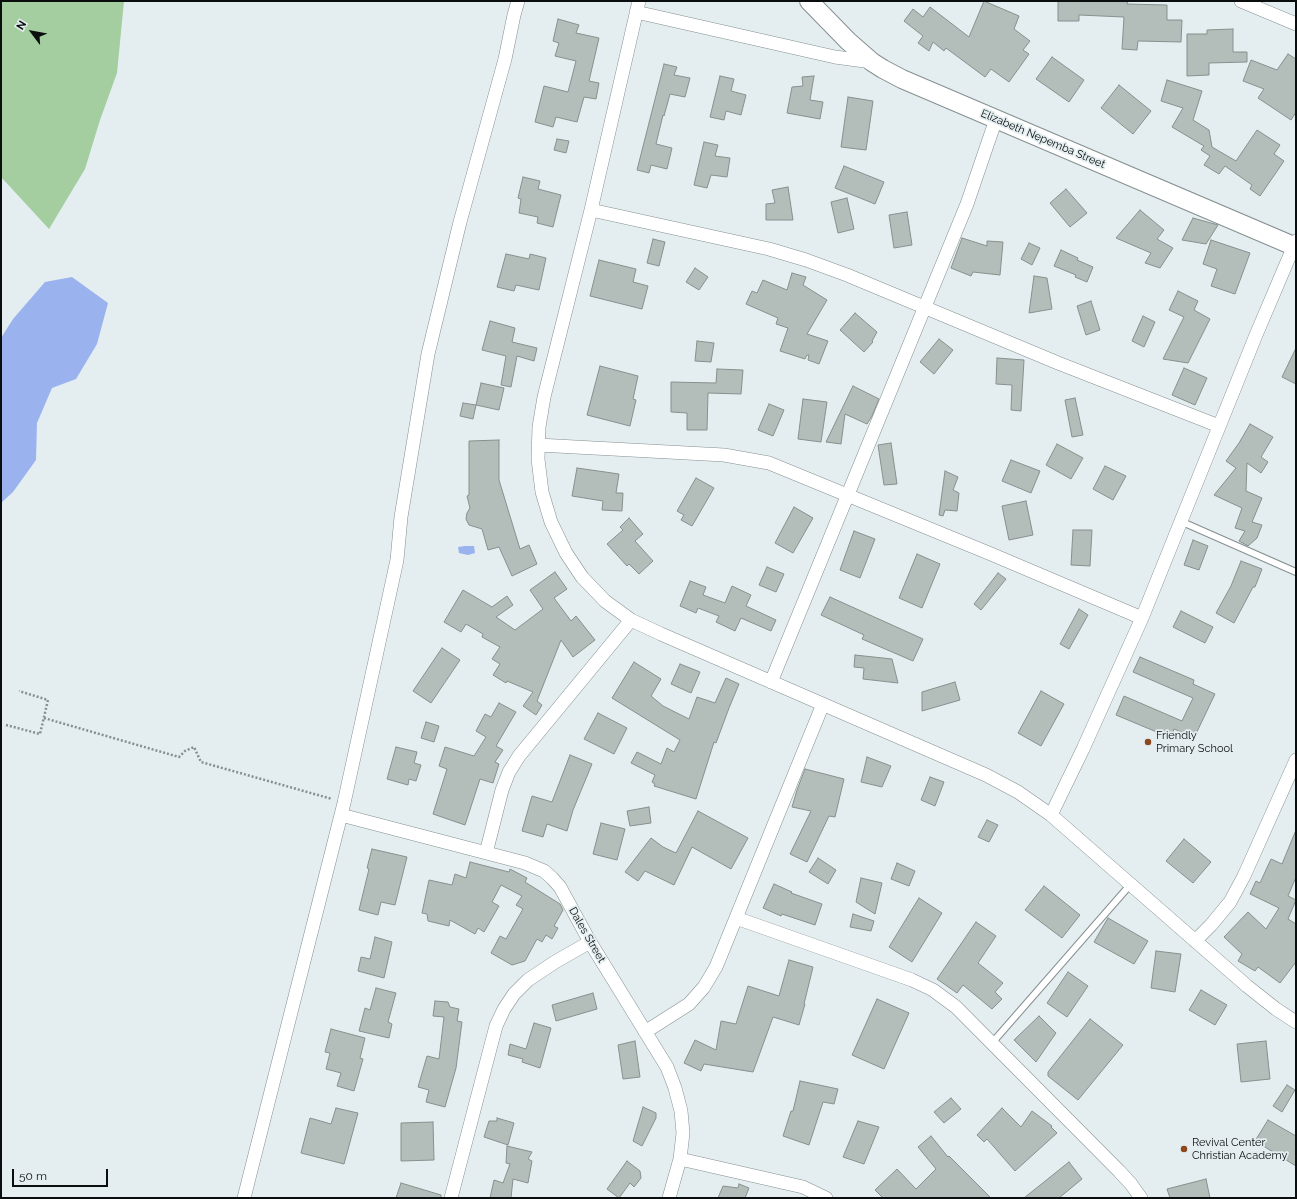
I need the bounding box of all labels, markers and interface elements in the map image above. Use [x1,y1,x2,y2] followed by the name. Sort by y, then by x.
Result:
[12,12,52,52] north arrow
[14,18,29,32] text: N
[979,107,1107,171] street label: Elizabeth Nepemba Street
[1156,729,1233,755] place label: Friendly Primary School
[1143,737,1153,747] marker: Friendly Primary School
[566,905,608,965] street label: Dales Street
[1192,1136,1287,1162] place label: Revival Center Christian Academy
[1179,1144,1189,1154] marker: Revival Center Christian Academy
[14,1161,110,1187] scale bar
[19,1169,47,1183] text: 50 m

